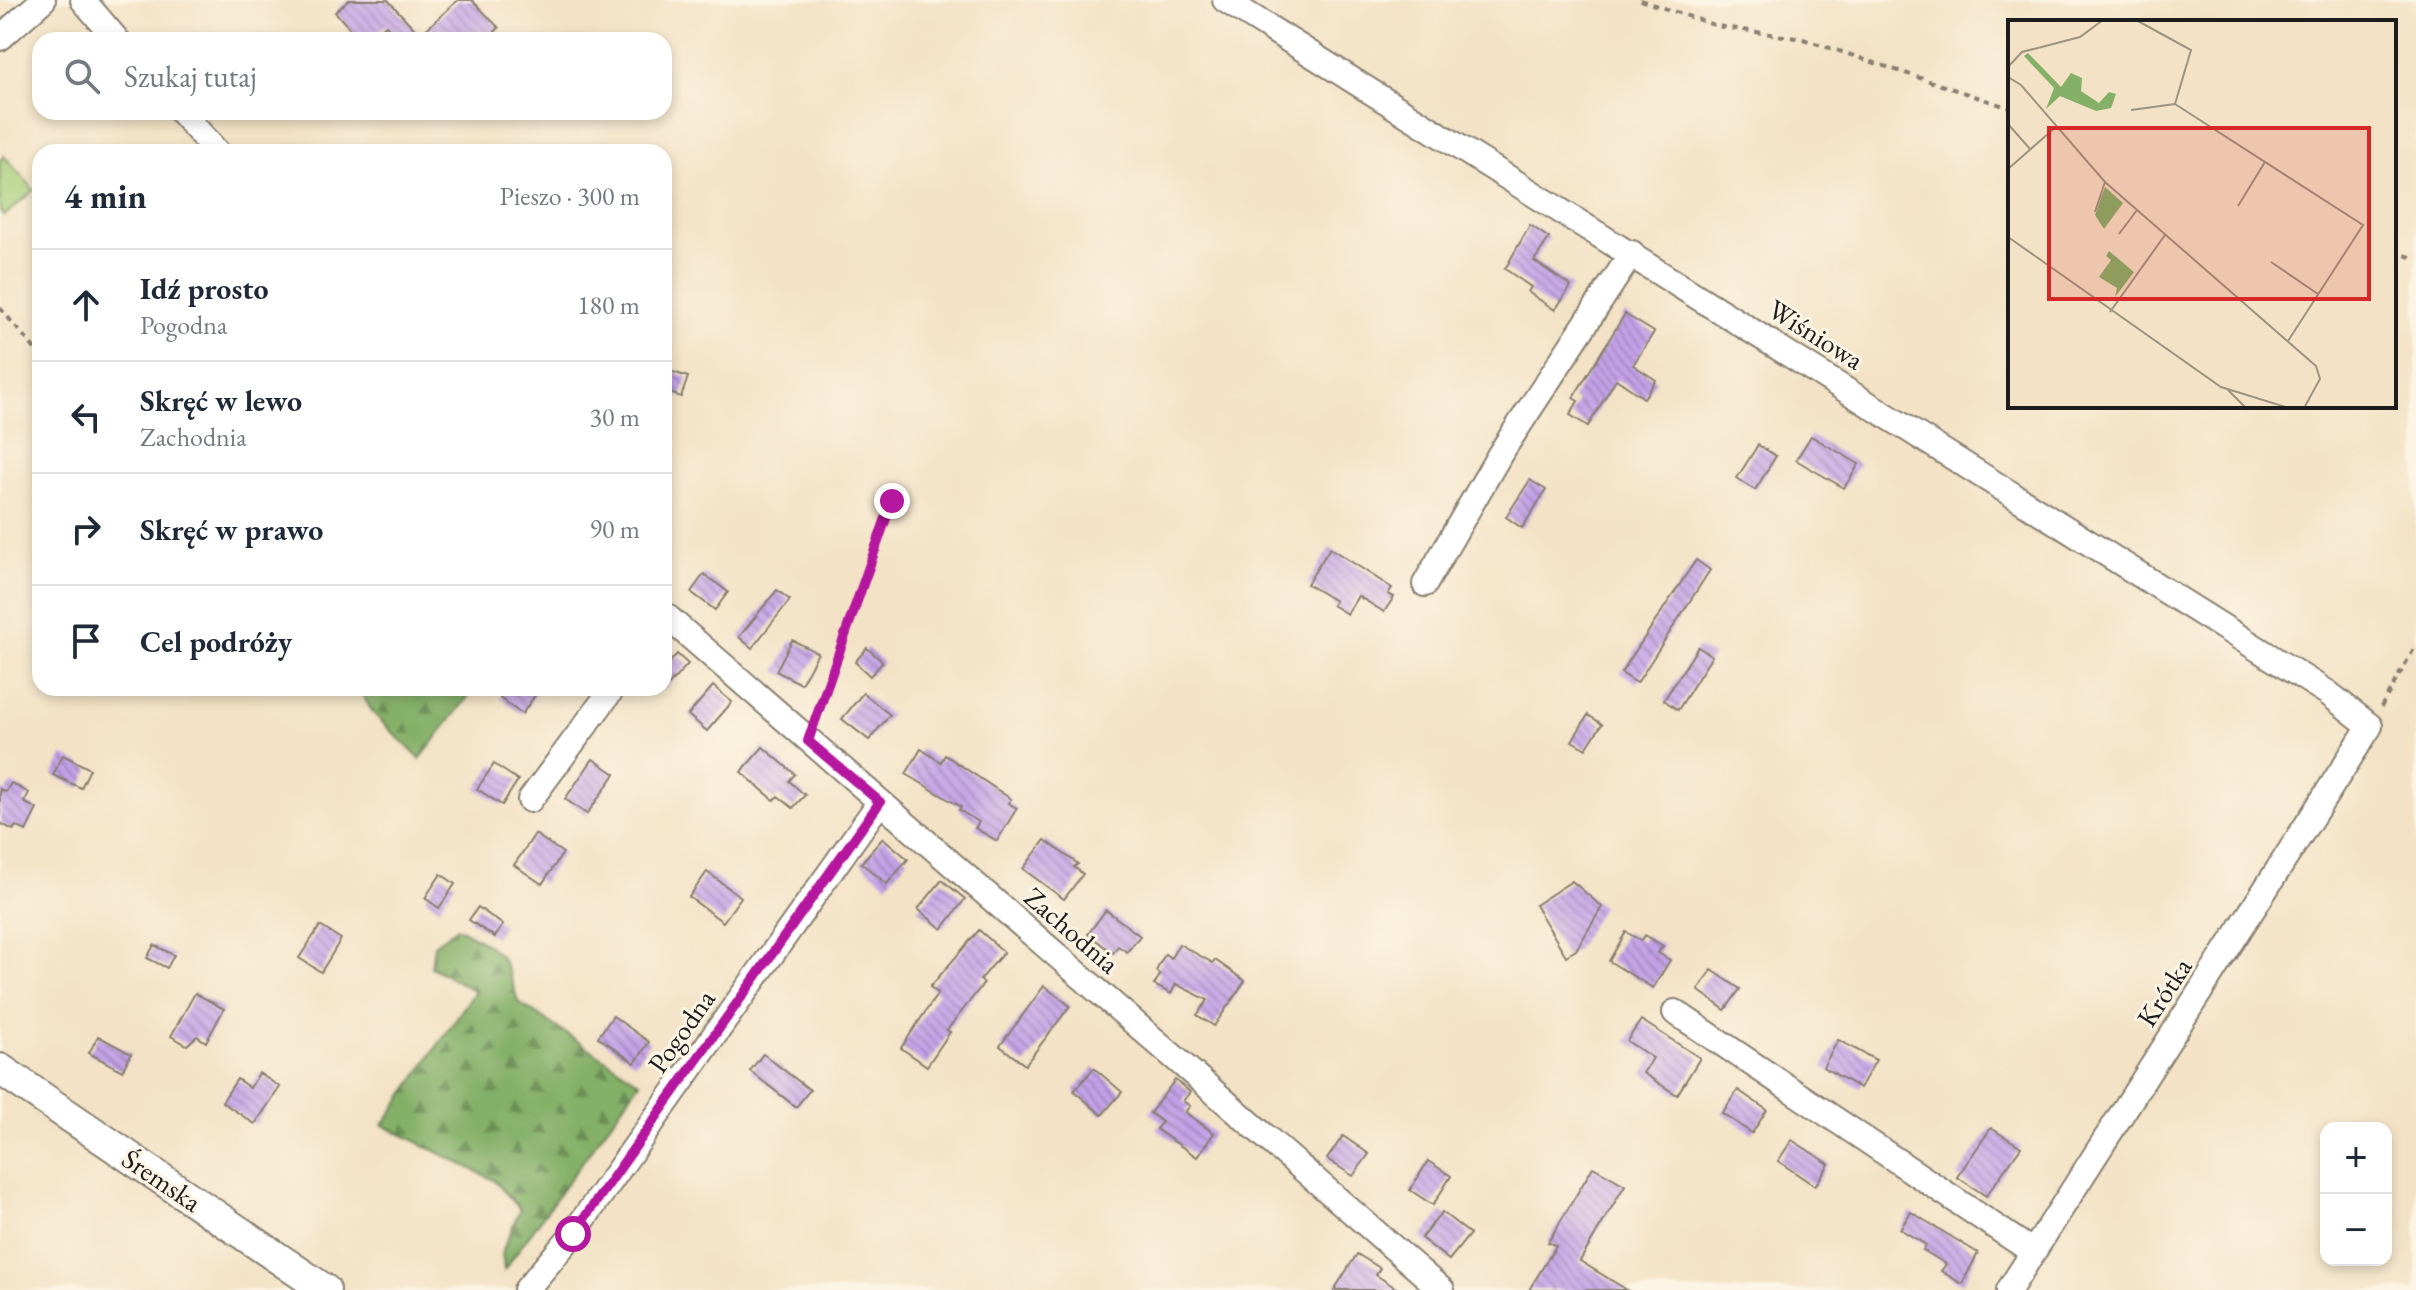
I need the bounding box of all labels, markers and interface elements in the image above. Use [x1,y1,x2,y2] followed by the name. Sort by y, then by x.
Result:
[2008,20,2396,408] inset map
[32,32,672,120] search box
[60,54,104,98] icon: search
[124,57,257,96] text: Szukaj tutaj
[64,174,147,218] text: 4 min
[500,179,640,213] text: Pieszo · 300 m
[140,269,269,308] text: Idź prosto
[64,283,108,327] icon: ahead
[577,288,640,322] text: 180 m
[1762,291,1871,378] street label: Wiśniowa
[140,308,227,342] text: Pogodna
[140,381,302,420] text: Skręć w lewo
[64,395,108,439] icon: left
[590,400,640,434] text: 30 m
[140,420,247,454] text: Zachodnia
[874,483,910,519] route end
[64,507,108,551] icon: right
[140,510,323,549] text: Skręć w prawo
[590,512,640,546] text: 90 m
[64,619,108,663] icon: arrive
[140,622,292,661] text: Cel podróży
[1017,879,1128,982] street label: Zachodnia
[2128,950,2200,1033] street label: Krótka
[639,981,723,1080] street label: Pogodna
[2320,1122,2392,1266] map controls
[2320,1122,2392,1194] button: +
[115,1140,209,1220] street label: Śremska
[2320,1194,2392,1266] button: −
[555,1216,591,1252] route start

